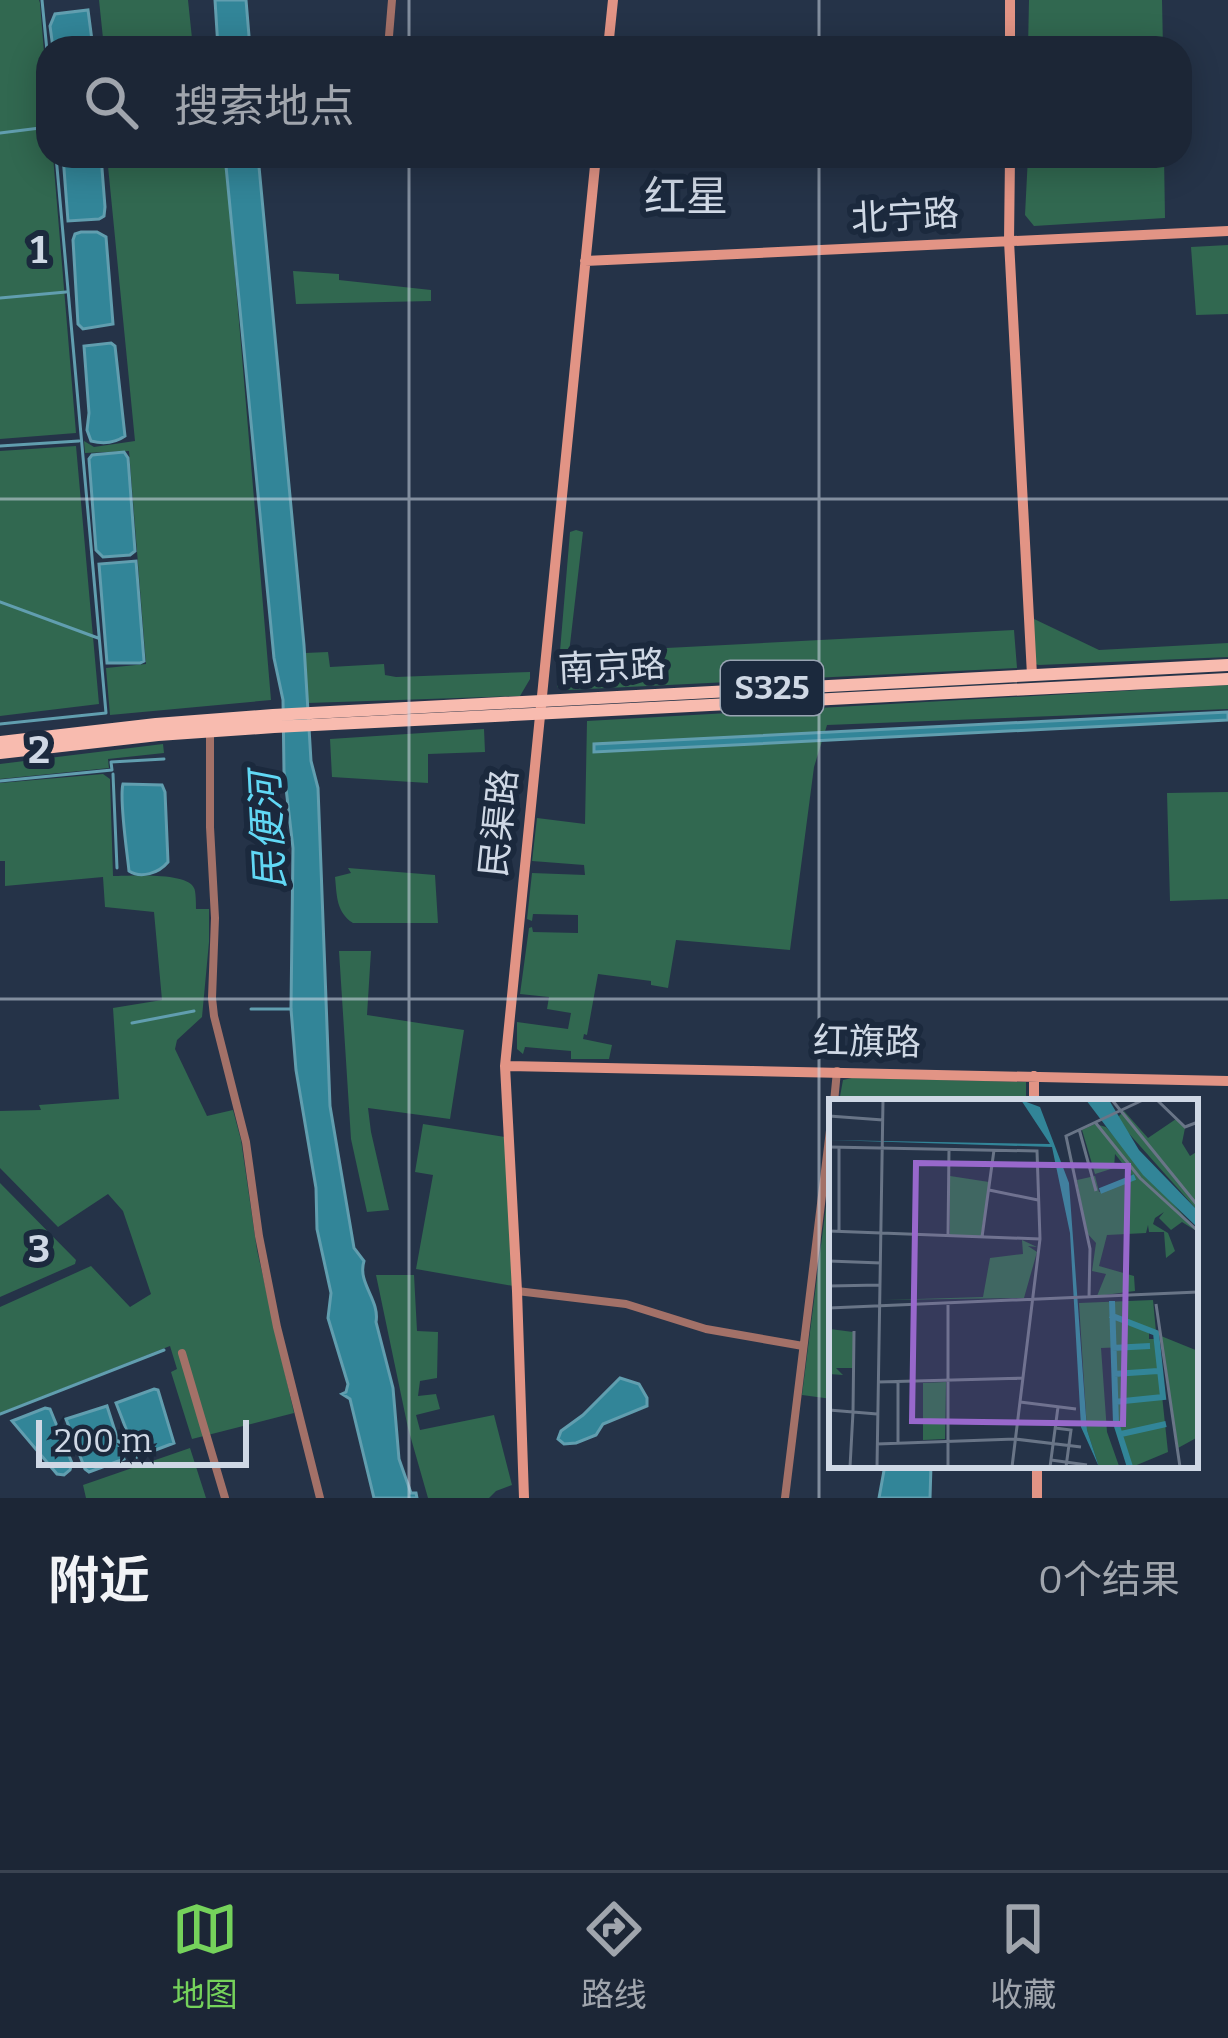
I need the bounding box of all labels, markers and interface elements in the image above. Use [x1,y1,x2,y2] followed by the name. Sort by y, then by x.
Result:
[36,36,1192,168] search box
[78,69,144,135] icon: search
[174,80,354,134] text: 搜索地点
[644,172,728,222] district label: 红星
[850,191,960,241] street label: 北宁路
[31,227,48,273] text: 1
[557,642,667,692] street label: 南京路
[721,661,823,715] road number: S325
[28,727,50,773] text: 2
[242,764,294,891] water label: 民便河
[471,767,527,879] street label: 民渠路
[813,1019,921,1065] street label: 红旗路
[829,1099,1198,1468] inset map
[28,1226,50,1272] text: 3
[36,1414,249,1467] scale bar
[54,1421,152,1461] text: 200 m
[48,1550,150,1612] text: 附近
[1038,1557,1180,1603] text: 0个结果
[172,1896,238,2016] tab: 地图
[581,1896,647,2016] tab: 路线
[990,1896,1056,2016] tab: 收藏

